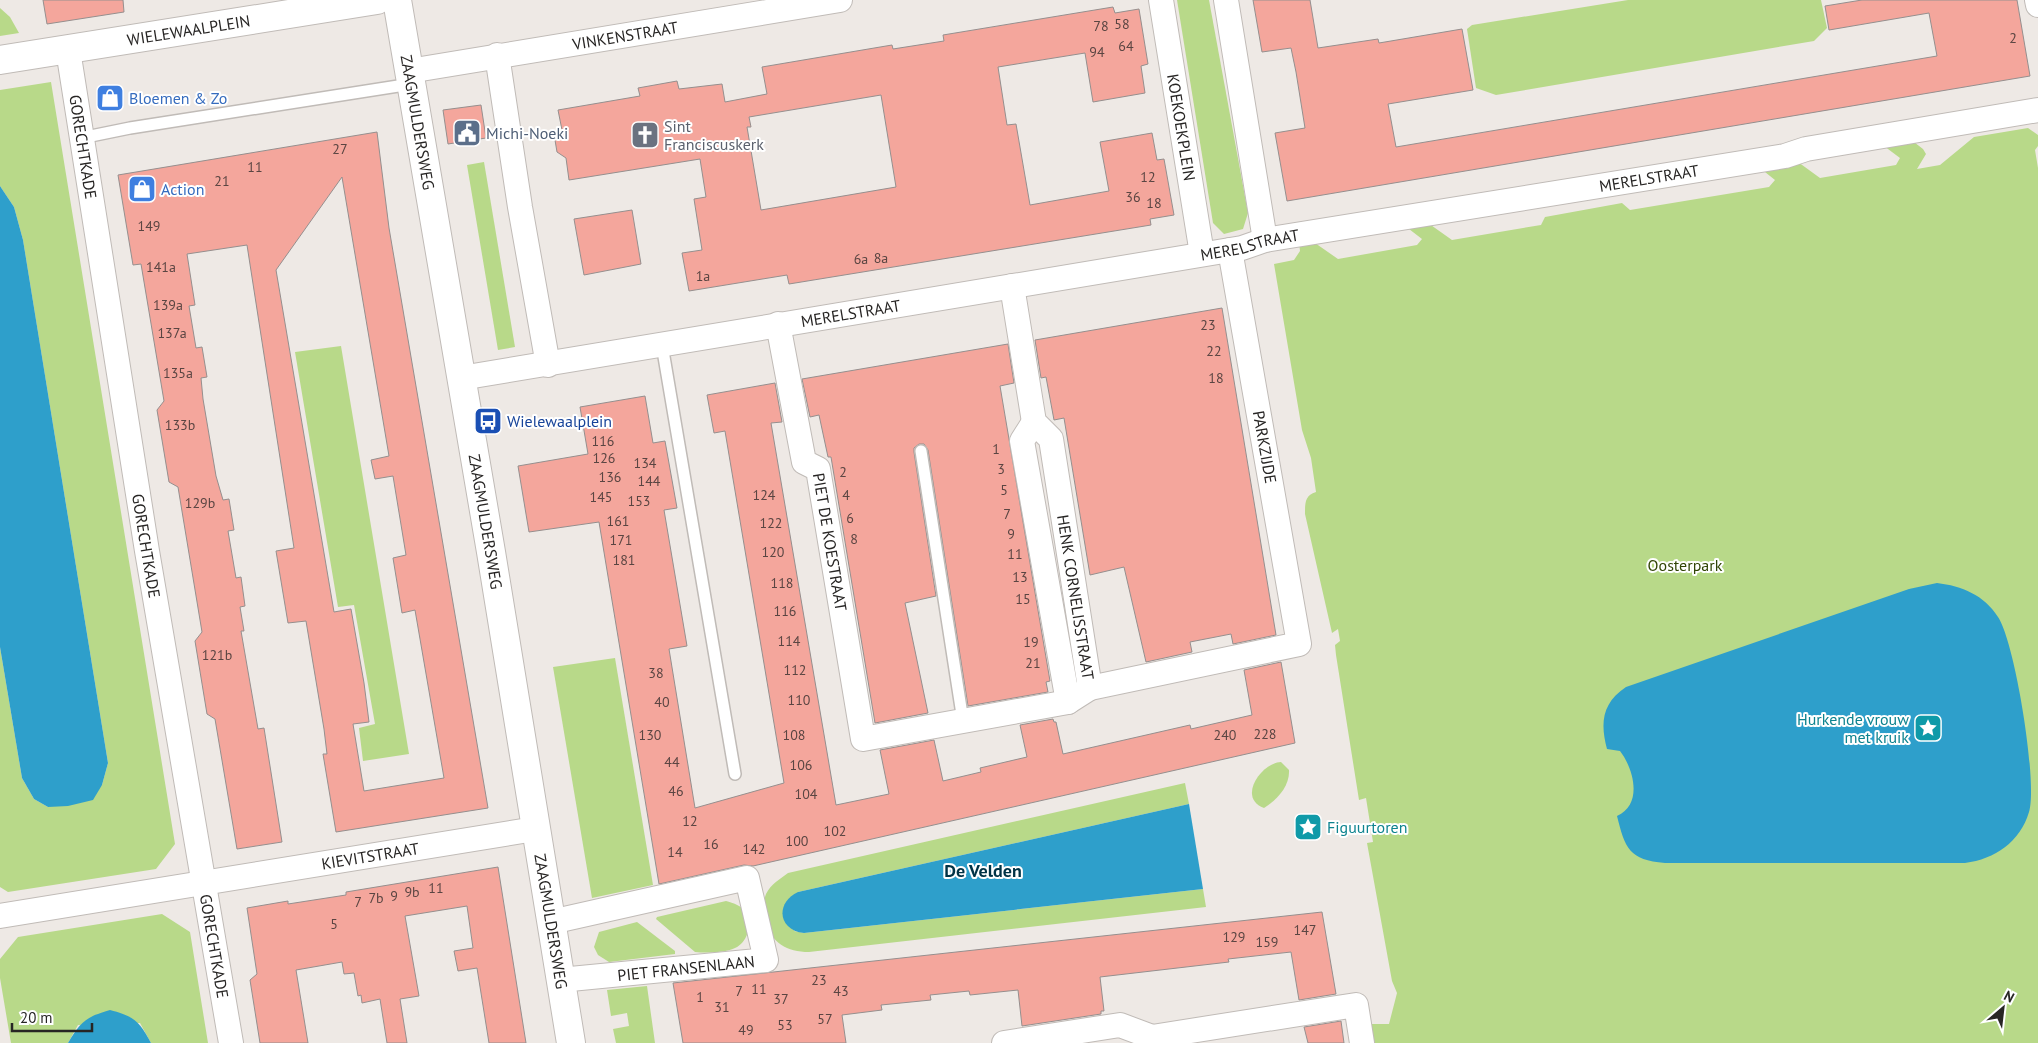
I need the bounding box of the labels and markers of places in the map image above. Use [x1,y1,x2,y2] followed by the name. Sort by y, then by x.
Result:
[95,83,125,113] shop icon: Bloemen & Zo
[129,88,227,108] place label: Bloemen & Zo
[664,116,764,154] place label: Sint Franciscuskerk
[452,118,482,148] public building icon: Michi-Noeki
[630,120,660,150] church icon: Sint Franciscuskerk
[486,123,568,143] place label: Michi-Noeki
[127,174,157,204] shop icon: Action
[161,179,204,199] place label: Action
[473,406,503,436] bus stop icon: Wielewaalplein
[507,411,612,431] place label: Wielewaalplein
[1797,709,1909,747] place label: Hurkende vrouw met kruik
[1913,713,1943,743] place icon: Hurkende vrouw met kruik
[1293,812,1323,842] place icon: Figuurtoren
[1327,817,1407,837] place label: Figuurtoren

